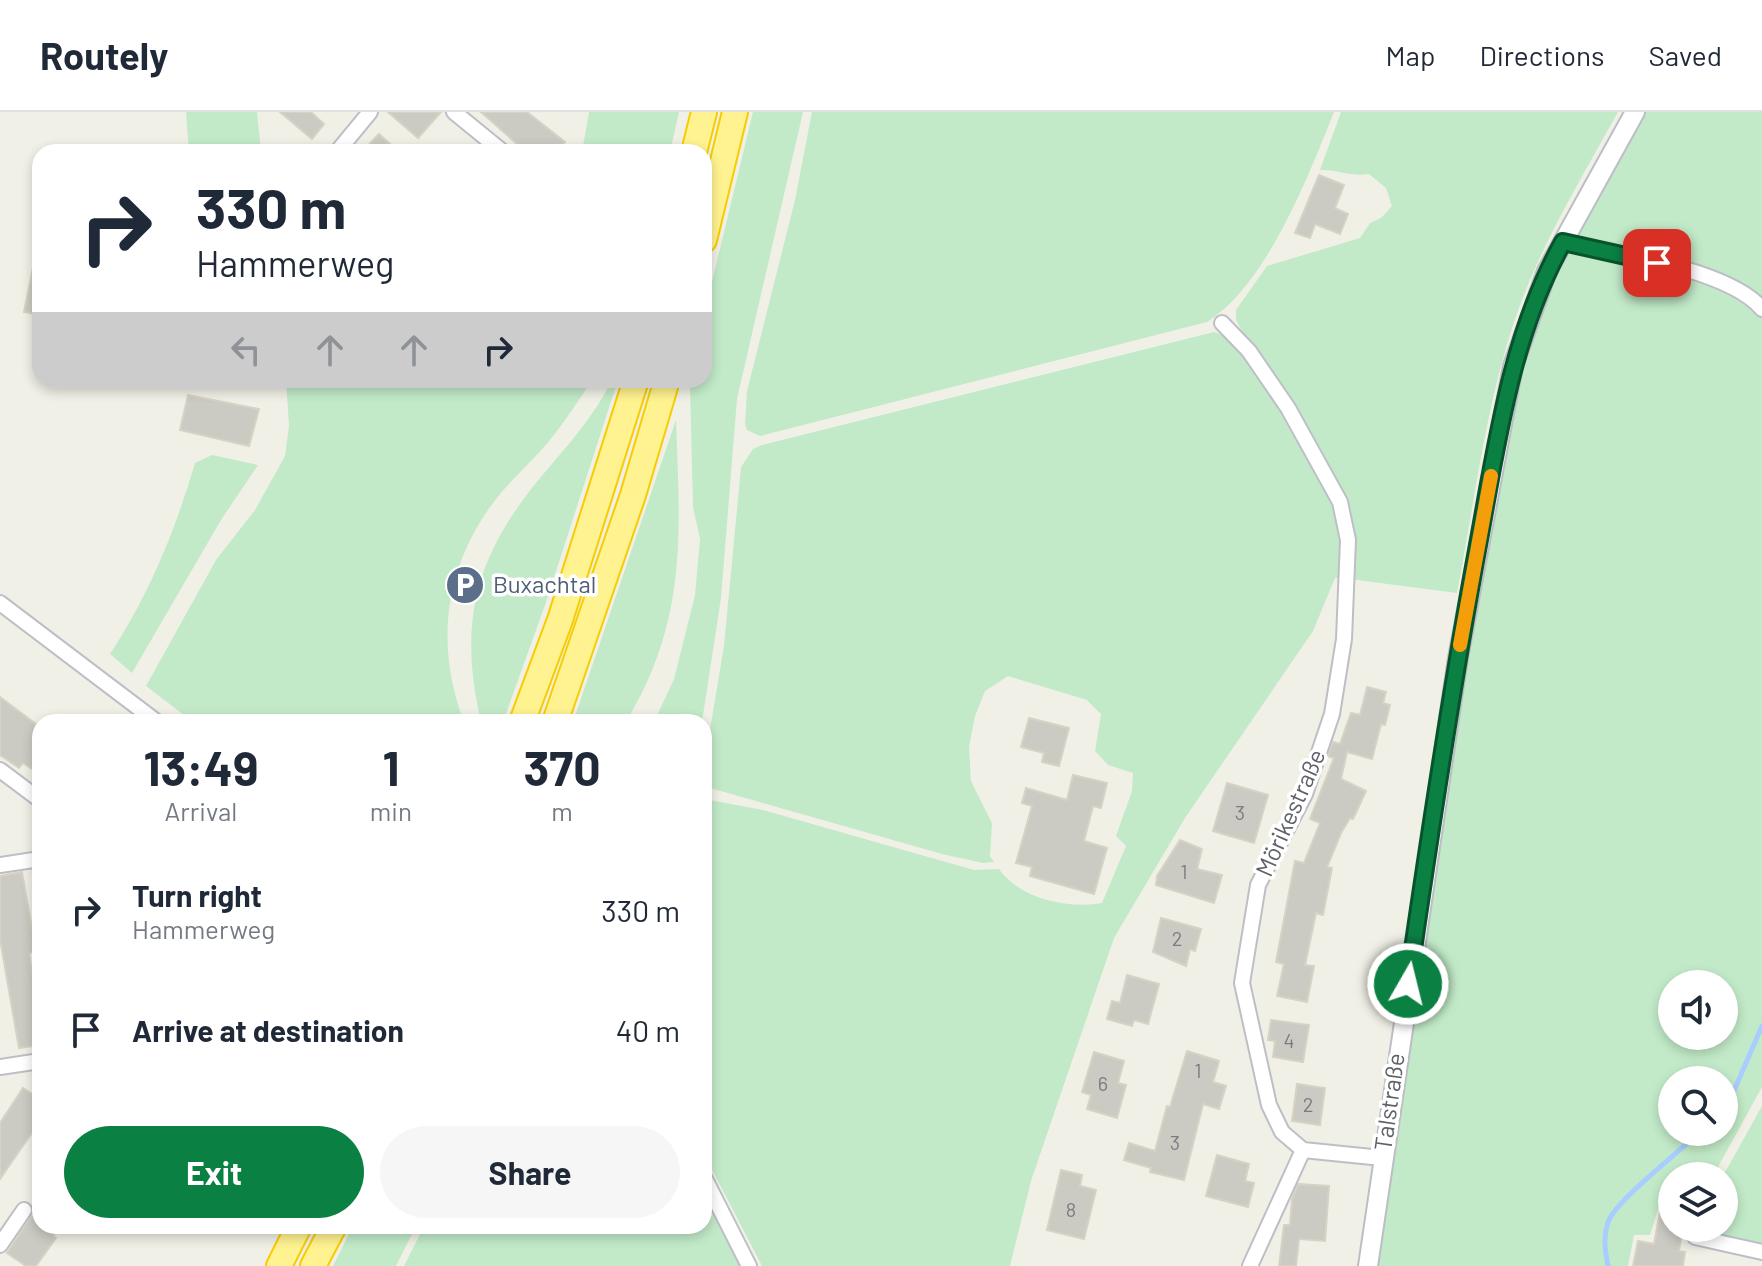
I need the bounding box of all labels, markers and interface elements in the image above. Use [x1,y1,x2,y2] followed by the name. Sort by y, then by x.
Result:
[40,32,168,78] text: Routely
[1386,38,1435,72] text: Map
[1479,38,1605,72] text: Directions
[1649,38,1722,72] text: Saved
[196,173,346,240] text: 330 m
[64,176,168,280] icon: right
[1623,229,1691,297] pin
[196,241,394,284] text: Hammerweg
[1635,241,1679,285] icon: arrive
[224,328,268,372] icon: left
[308,328,352,372] icon: ahead
[392,328,436,372] icon: ahead
[476,328,520,372] icon: right
[444,564,486,606] parking icon: Buxachtal
[493,569,596,598] place label: Buxachtal
[143,738,258,796] text: 13:49
[382,738,399,796] text: 1
[523,738,601,796] text: 370
[1249,744,1331,881] street label: Mörikestraße
[165,795,237,826] text: Arrival
[370,795,412,826] text: min
[551,795,573,826] text: m
[1235,800,1245,824] house number: 3
[1181,859,1188,883] house number: 1
[132,877,262,913] text: Turn right
[64,888,108,932] icon: right
[601,892,680,928] text: 330 m
[132,913,275,944] text: Hammerweg
[1172,926,1182,950] house number: 2
[1366,942,1450,1026] position arrow
[1658,970,1738,1242] map controls
[1658,970,1738,1050] button: sound
[64,1008,108,1052] icon: arrive
[132,1012,404,1048] text: Arrive at destination
[616,1012,680,1048] text: 40 m
[1283,1028,1295,1052] house number: 4
[1367,1051,1410,1153] street label: Talstraße
[1195,1058,1202,1082] house number: 1
[1658,1066,1738,1146] button: search
[1098,1071,1108,1095] house number: 6
[1303,1092,1313,1116] house number: 2
[64,1126,364,1218] button: Exit
[380,1126,680,1218] button: Share
[1170,1130,1180,1154] house number: 3
[1658,1162,1738,1242] button: layers
[1066,1197,1076,1221] house number: 8

